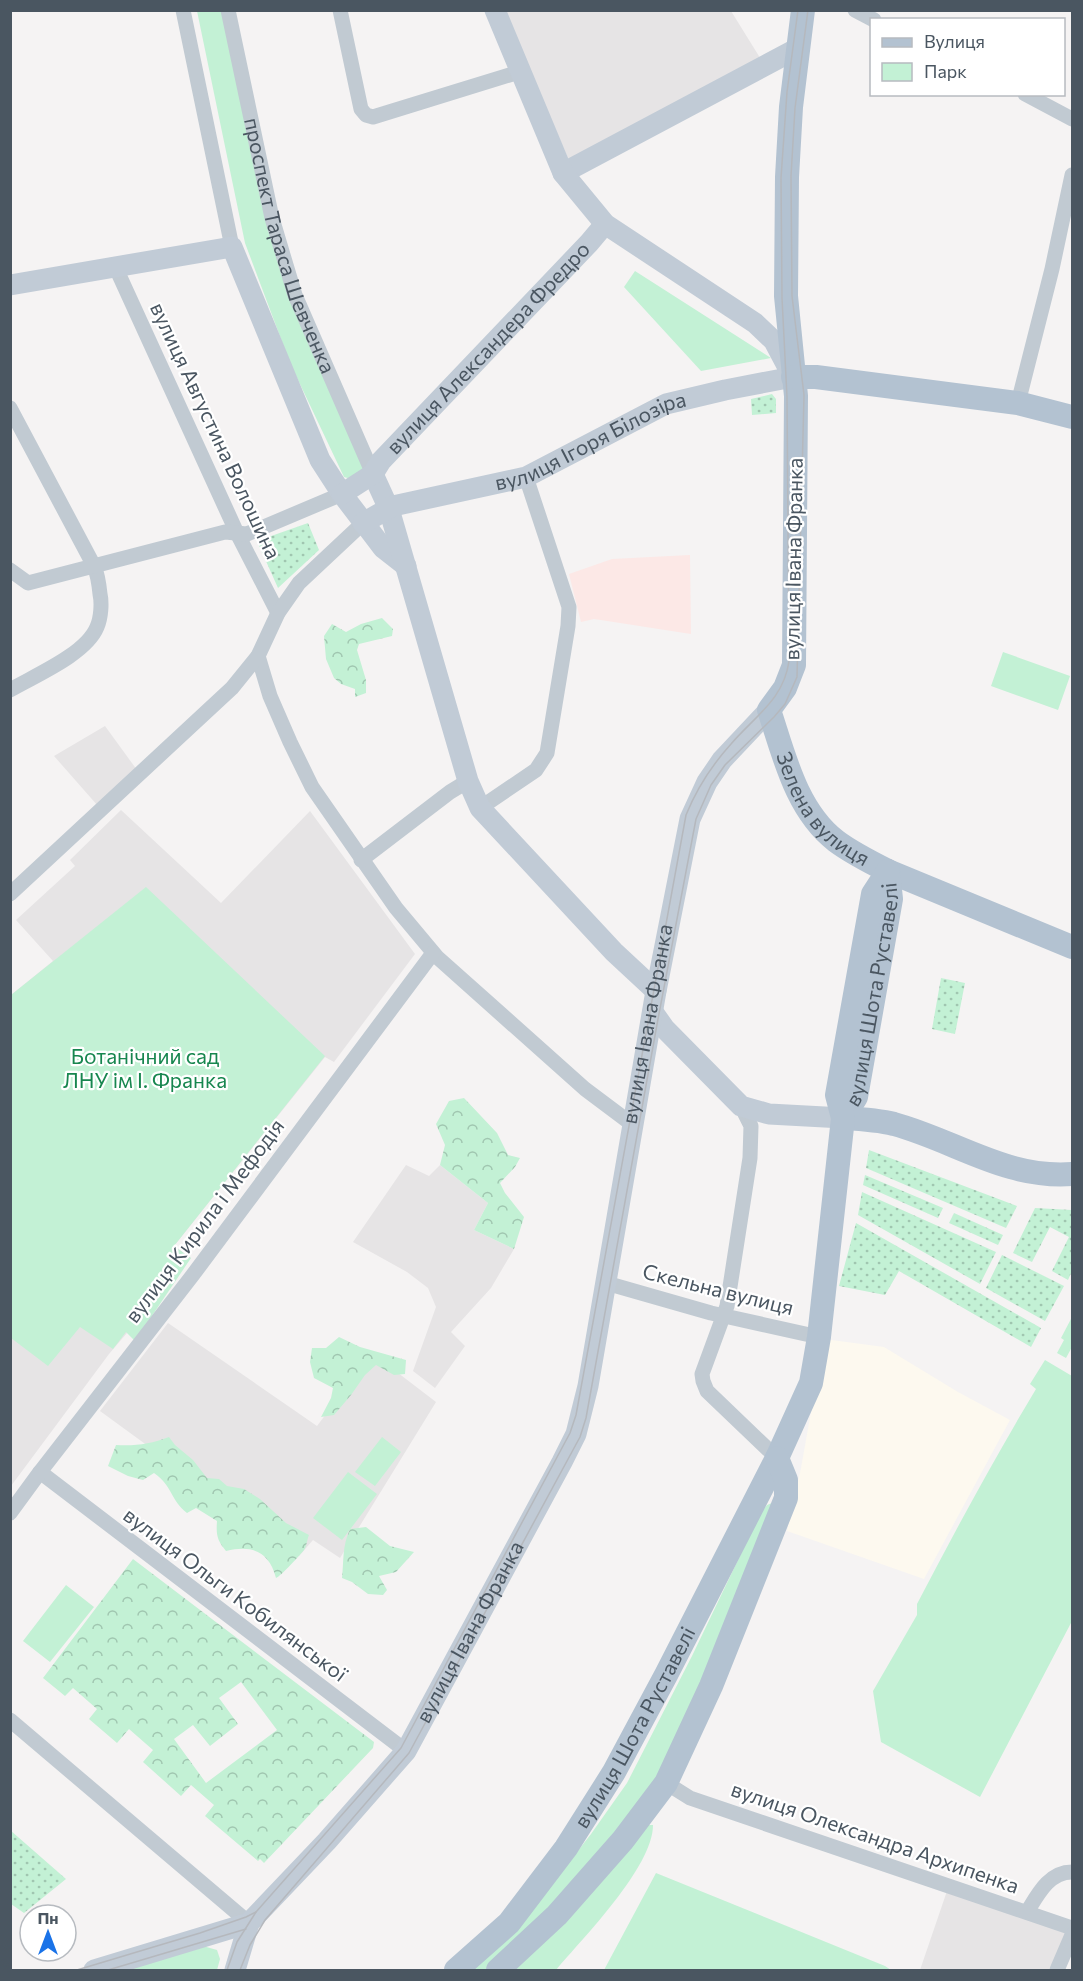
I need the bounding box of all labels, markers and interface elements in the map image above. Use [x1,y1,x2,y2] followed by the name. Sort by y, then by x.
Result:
[870,18,1065,96] legend
[924,30,985,52] text: Вулиця
[924,60,967,82] text: Парк
[240,115,342,377] street label: проспект Тараса Шевченка
[381,236,594,458] street label: вулиця Александера Фредро
[146,298,287,563] street label: вулиця Августина Волошина
[492,386,688,494] street label: вулиця Ігоря Білозіра
[778,457,807,660] street label: вулиця Івана Франка
[772,748,874,870] street label: Зелена вулиця
[839,881,902,1110] street label: вулиця Шота Руставелі
[616,922,677,1126] street label: вулиця Івана Франка
[63,1043,227,1092] park label: Ботанічний сад ЛНУ ім І. Франка
[119,1113,289,1327] street label: вулиця Кирила і Мефодія
[640,1258,796,1319] street label: Скельна вулиця
[119,1502,353,1686] street label: вулиця Ольги Кобилянської
[410,1536,528,1727] street label: вулиця Івана Франка
[568,1622,700,1832] street label: вулиця Шота Руставелі
[728,1775,1023,1898] street label: вулиця Олександра Архипенка
[18,1903,78,1963] north arrow
[37,1908,59,1927] text: Пн

